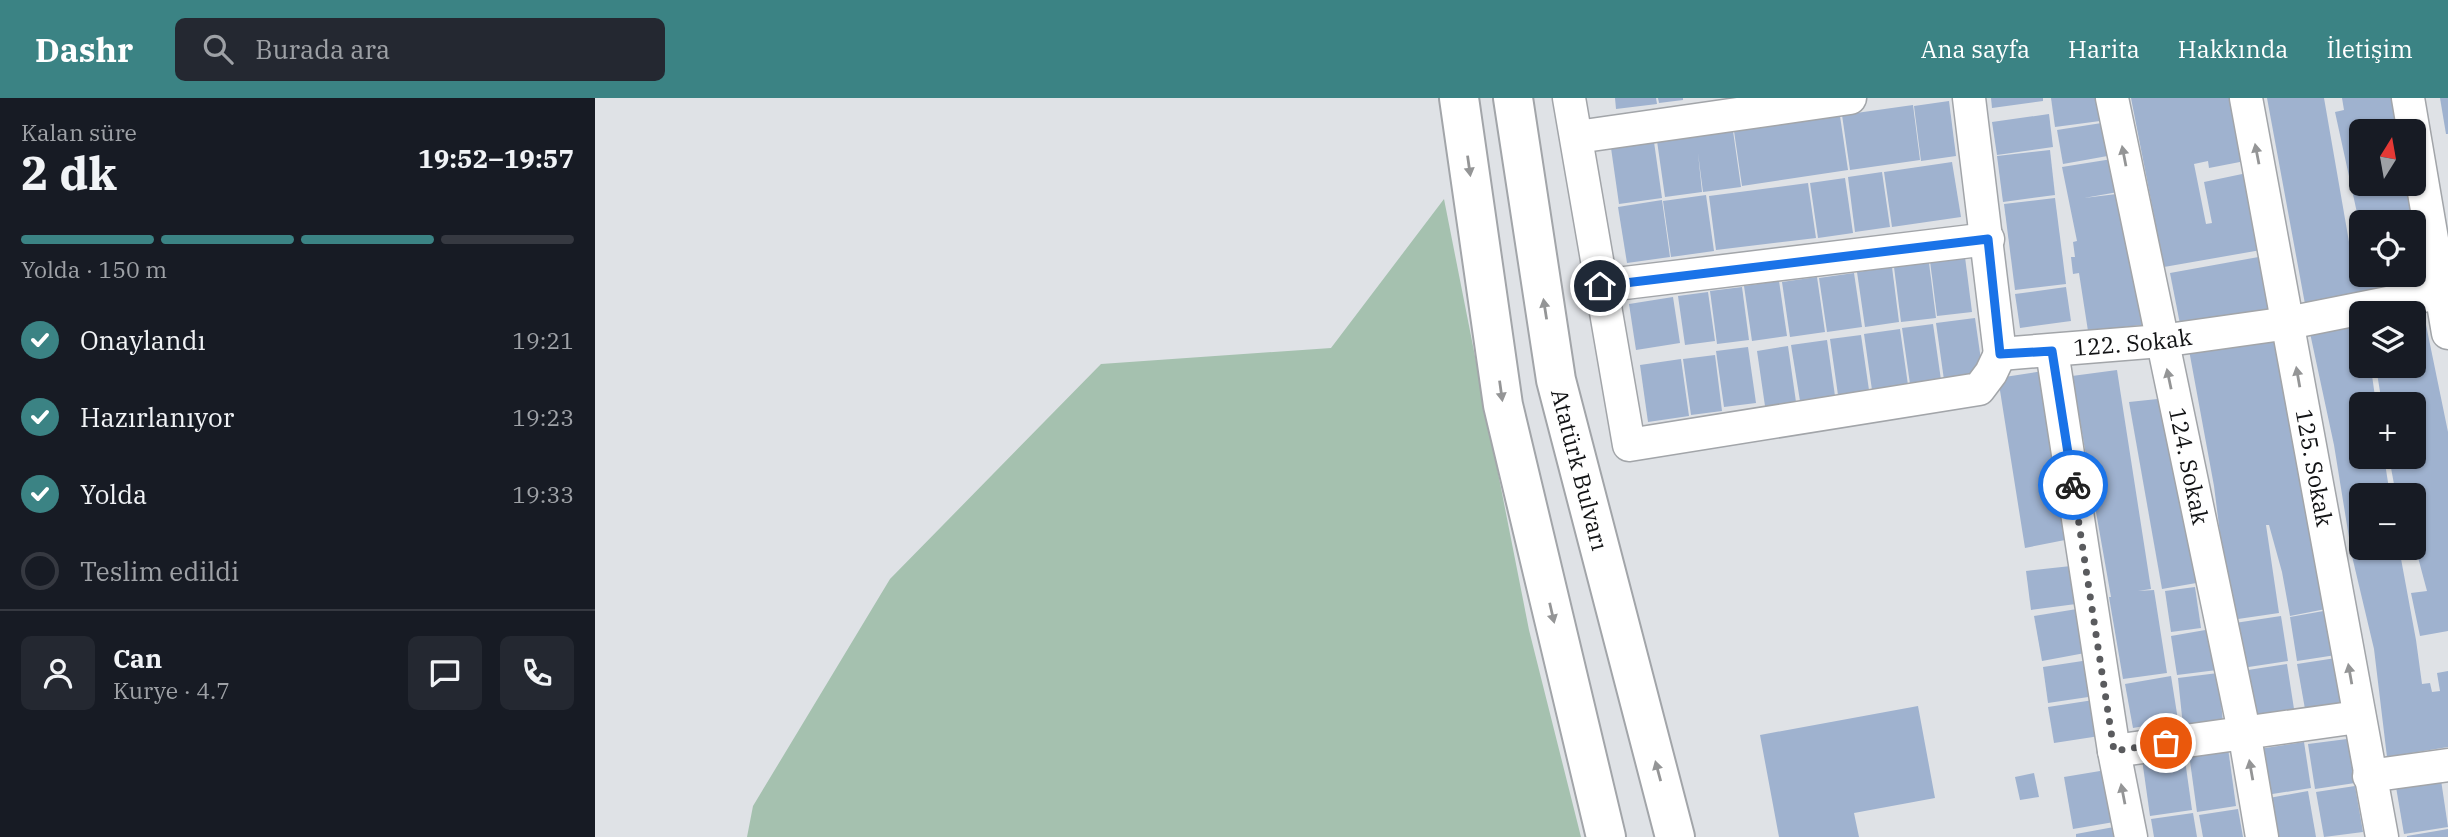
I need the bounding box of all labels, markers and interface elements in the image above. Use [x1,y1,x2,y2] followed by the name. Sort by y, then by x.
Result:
[175,18,665,81] search box
[35,28,133,71] text: Dashr
[199,30,237,68] icon: search
[255,32,390,66] text: Burada ara
[1921,33,2030,65] text: Ana sayfa
[2068,33,2140,65] text: Harita
[2178,33,2288,65] text: Hakkında
[2326,33,2413,65] text: İletişim
[21,117,137,147] text: Kalan süre
[2349,119,2425,196] north arrow
[2349,119,2426,560] map controls
[418,141,574,175] text: 19:52–19:57
[21,143,117,203] text: 2 dk
[2251,143,2262,165] one-way arrow
[2118,145,2129,167] one-way arrow
[1464,155,1475,177] one-way arrow
[2349,210,2426,287] button: locate
[21,254,167,284] text: Yolda · 150 m
[1570,256,1630,316] pin
[1581,267,1619,305] icon: home
[1539,297,1550,319] one-way arrow
[2349,301,2426,378] button: layers
[21,321,59,359] icon: check
[2072,321,2194,362] street label: 122. Sokak
[80,323,206,357] text: Onaylandı
[512,325,574,355] text: 19:21
[2292,366,2303,388] one-way arrow
[2164,368,2175,390] one-way arrow
[1496,380,1507,402] one-way arrow
[1545,386,1616,553] street label: Atatürk Bulvarı
[2349,392,2426,469] button: +
[21,398,59,436] icon: check
[80,400,234,434] text: Hazırlanıyor
[512,402,574,432] text: 19:23
[2163,405,2217,528] street label: 124. Sokak
[2290,406,2341,529] street label: 125. Sokak
[2038,450,2108,520] courier
[2054,466,2092,504] icon: bike
[21,475,59,513] icon: check
[80,477,147,511] text: Yolda
[512,479,574,509] text: 19:33
[2349,483,2426,560] button: −
[80,554,239,588] text: Teslim edildi
[1547,602,1558,624] one-way arrow
[21,636,95,710] button: person
[408,636,482,710] button: chat
[500,636,574,710] button: phone
[113,641,162,675] text: Can
[2345,663,2356,685] one-way arrow
[113,675,230,705] text: Kurye · 4.7
[2136,713,2196,773] pin
[2147,724,2185,762] icon: bag
[2245,759,2256,781] one-way arrow
[1652,760,1663,782] one-way arrow
[2117,783,2128,805] one-way arrow

